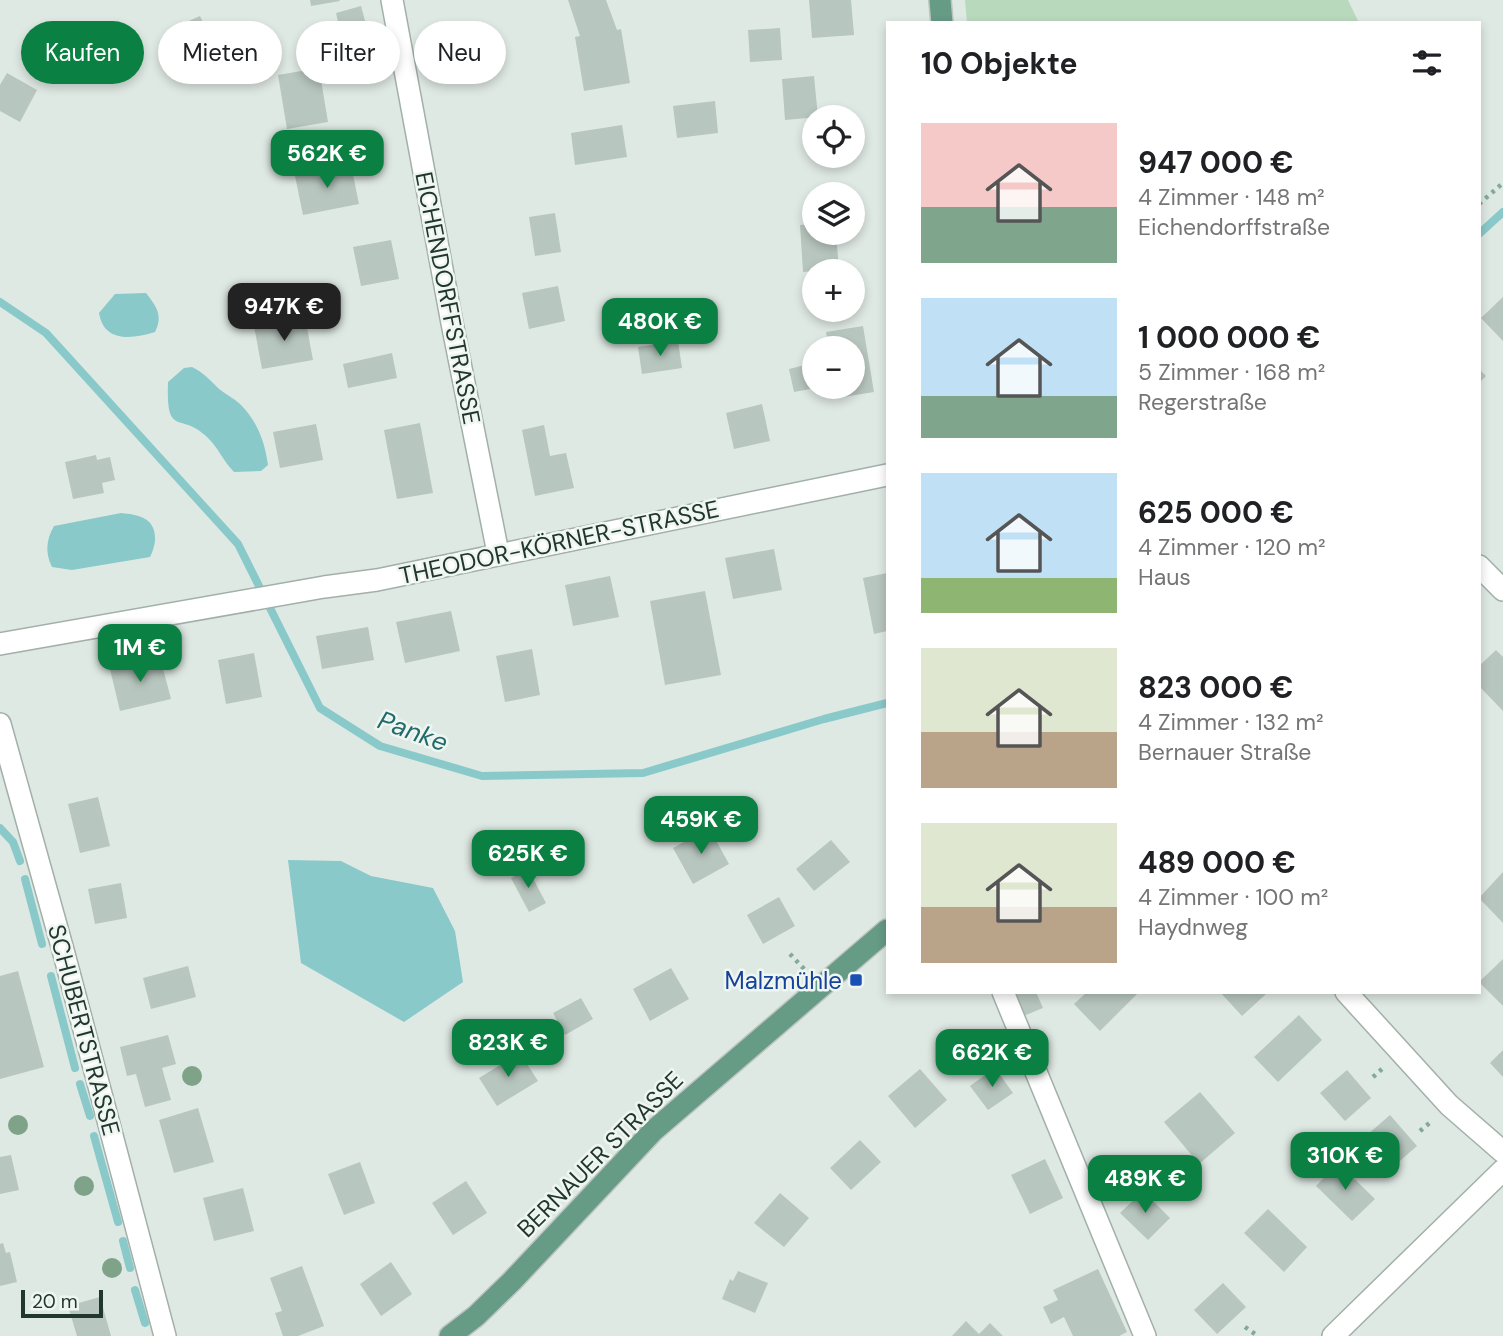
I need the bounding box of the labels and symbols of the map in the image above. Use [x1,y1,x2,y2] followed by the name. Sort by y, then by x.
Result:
[270,130,384,190] pin: 562K €
[408,169,488,427] street label: EICHENDORFFSTRASSE
[227,284,341,343] pin: 947K €
[603,298,717,358] pin: 480K €
[396,493,722,591] street label: THEODOR-KÖRNER-STRASSE
[99,624,181,684] pin: 1M €
[373,703,453,759] water label: Panke
[644,796,758,856] pin: 459K €
[471,830,585,890] pin: 625K €
[41,921,127,1139] street label: SCHUBERTSTRASSE
[724,965,842,996] place label: Malzmühle
[848,972,864,988] marker: Malzmühle
[451,1020,565,1079] pin: 823K €
[935,1030,1049,1089] pin: 662K €
[510,1064,690,1244] street label: BERNAUER STRASSE
[1288,1132,1402,1192] pin: 310K €
[1088,1156,1202,1215] pin: 489K €
[21,1287,103,1319] scale bar

